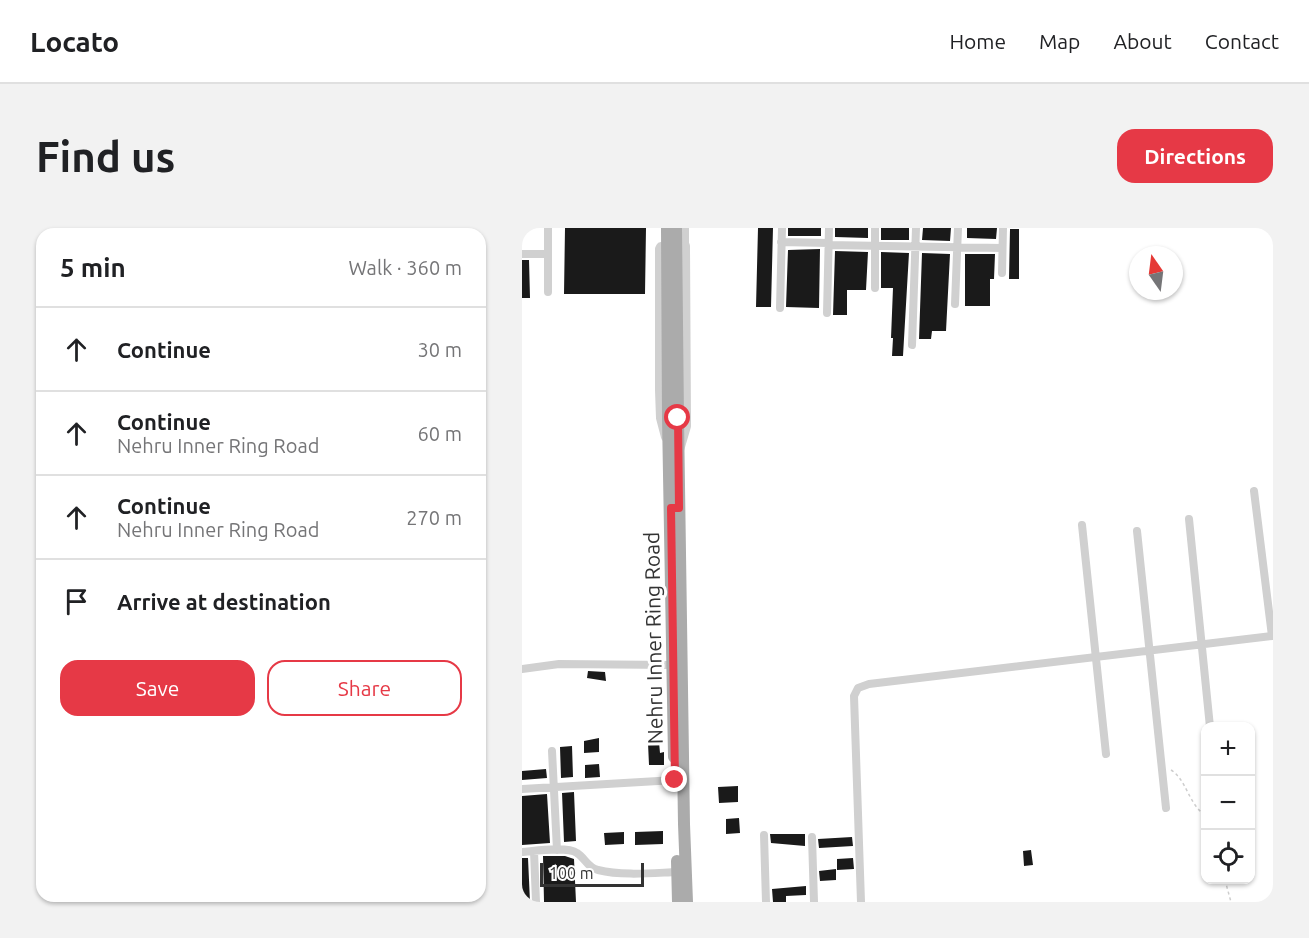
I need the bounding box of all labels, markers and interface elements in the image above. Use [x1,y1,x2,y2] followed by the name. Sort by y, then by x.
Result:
[30,26,119,57] text: Locato
[949,29,1006,53] text: Home
[1039,29,1080,53] text: Map
[1113,29,1172,53] text: About
[1205,29,1279,53] text: Contact
[1117,129,1273,183] button: Directions
[36,133,175,180] text: Find us
[1129,246,1183,300] north arrow
[60,253,126,282] text: 5 min
[349,256,462,279] text: Walk · 360 m
[60,333,93,366] icon: ahead
[117,337,211,362] text: Continue
[418,338,462,361] text: 30 m
[664,404,690,430] route start
[117,409,211,434] text: Continue
[60,417,93,450] icon: ahead
[418,422,462,445] text: 60 m
[117,434,319,457] text: Nehru Inner Ring Road
[117,493,211,518] text: Continue
[60,501,93,534] icon: ahead
[406,506,462,529] text: 270 m
[117,518,319,541] text: Nehru Inner Ring Road
[639,532,667,744] street label: Nehru Inner Ring Road
[60,585,93,618] icon: arrive
[117,589,331,614] text: Arrive at destination
[60,660,255,716] button: Save
[267,660,462,716] button: Share
[1201,722,1255,884] map controls
[1201,722,1255,776] button: +
[661,766,687,792] route end
[1201,776,1255,830] button: −
[1201,830,1255,884] button: locate
[540,860,644,888] scale bar
[549,864,594,882] text: 100 m

